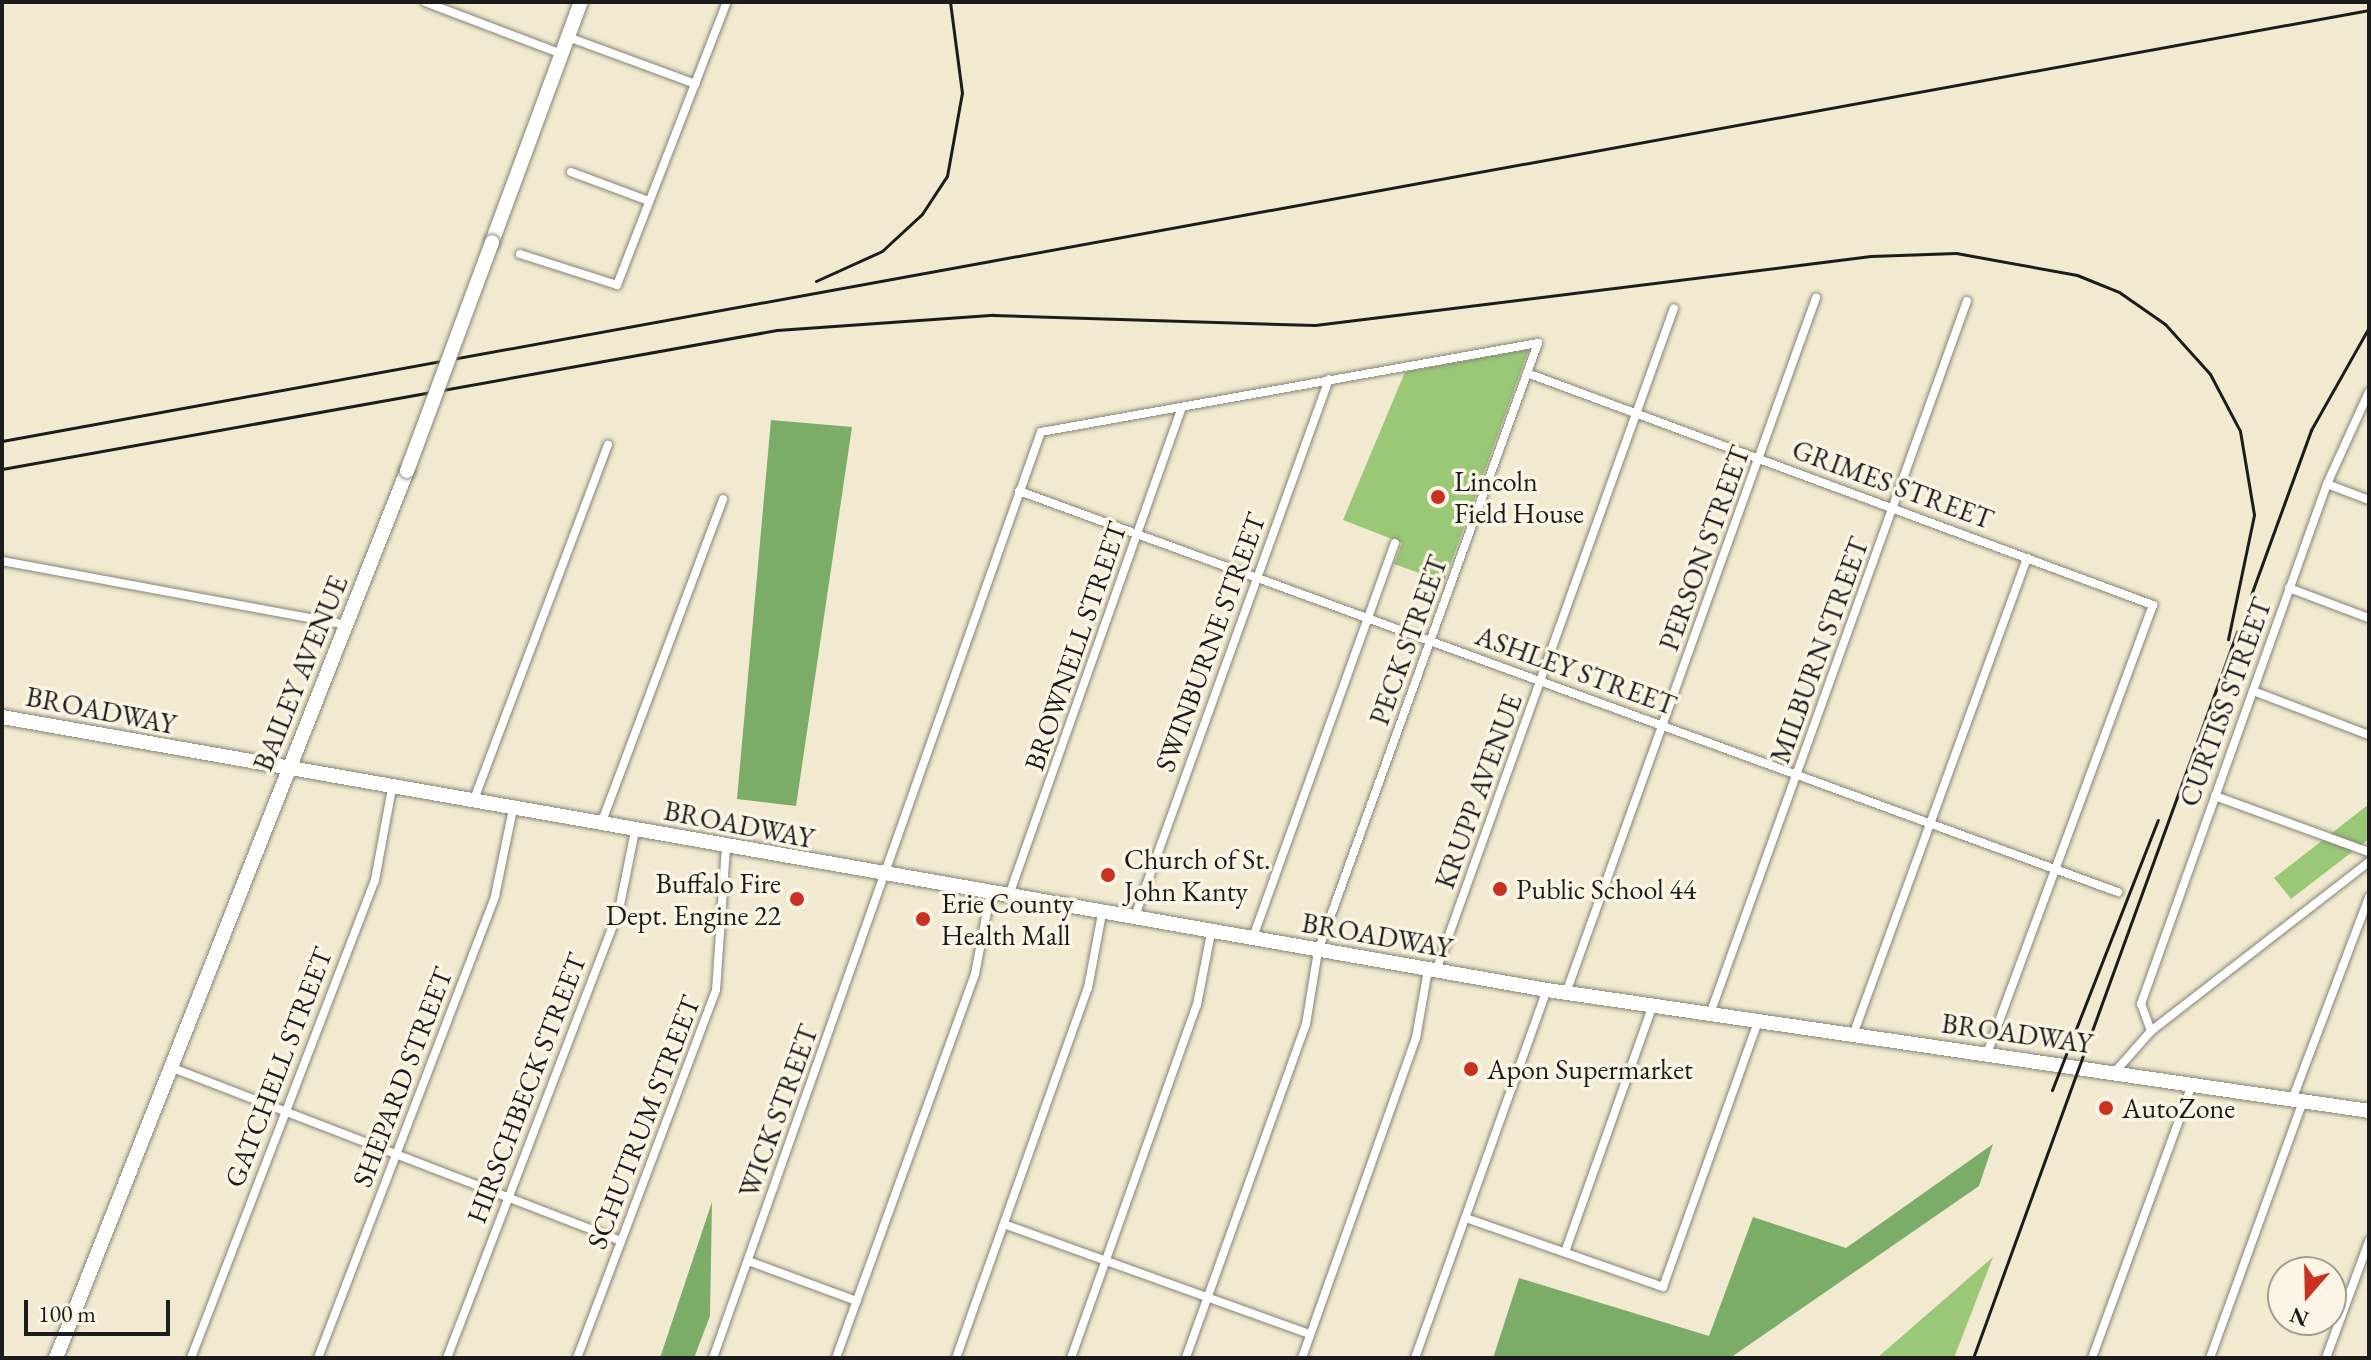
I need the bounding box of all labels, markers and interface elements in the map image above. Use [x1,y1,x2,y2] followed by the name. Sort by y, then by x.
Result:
[1788,432,1998,536] street label: GRIMES STREET
[1651,441,1757,655] street label: PERSON STREET
[1454,464,1584,530] place label: Lincoln Field House
[1429,488,1447,506] marker: Lincoln Field House
[1148,508,1272,776] street label: SWINBURNE STREET
[1017,517,1133,775] street label: BROWNELL STREET
[1763,532,1875,768] street label: MILBURN STREET
[1362,551,1454,729] street label: PECK STREET
[245,570,355,776] street label: BAILEY AVENUE
[2172,593,2278,811] street label: CURTISS STREET
[1471,618,1681,722] street label: ASHLEY STREET
[23,679,179,741] street label: BROADWAY
[1427,689,1529,893] street label: KRUPP AVENUE
[661,793,817,855] street label: BROADWAY
[1124,842,1270,908] place label: Church of St. John Kanty
[606,866,781,932] place label: Buffalo Fire Dept. Engine 22
[1099,866,1117,884] marker: Church of St. John Kanty
[1516,872,1696,906] place label: Public School 44
[1491,880,1509,898] marker: Public School 44
[941,886,1074,952] place label: Erie County Health Mall
[788,890,806,908] marker: Buffalo Fire Dept. Engine 22
[1299,905,1455,965] street label: BROADWAY
[912,908,934,930] marker: Erie County Health Mall
[217,942,339,1192] street label: GATCHELL STREET
[459,948,593,1228] street label: HIRSCHBECK STREET
[345,962,459,1192] street label: SHEPARD STREET
[579,991,707,1253] street label: SCHUTRUM STREET
[1939,1006,2095,1060] street label: BROADWAY
[731,1020,825,1202] street label: WICK STREET
[1487,1052,1693,1086] place label: Apon Supermarket
[1462,1060,1480,1078] marker: Apon Supermarket
[2122,1091,2235,1125] place label: AutoZone
[2097,1099,2115,1117] marker: AutoZone
[2267,1256,2347,1336] north arrow
[28,1284,174,1334] scale bar
[38,1298,96,1329] text: 100 m
[2286,1300,2313,1334] text: N

